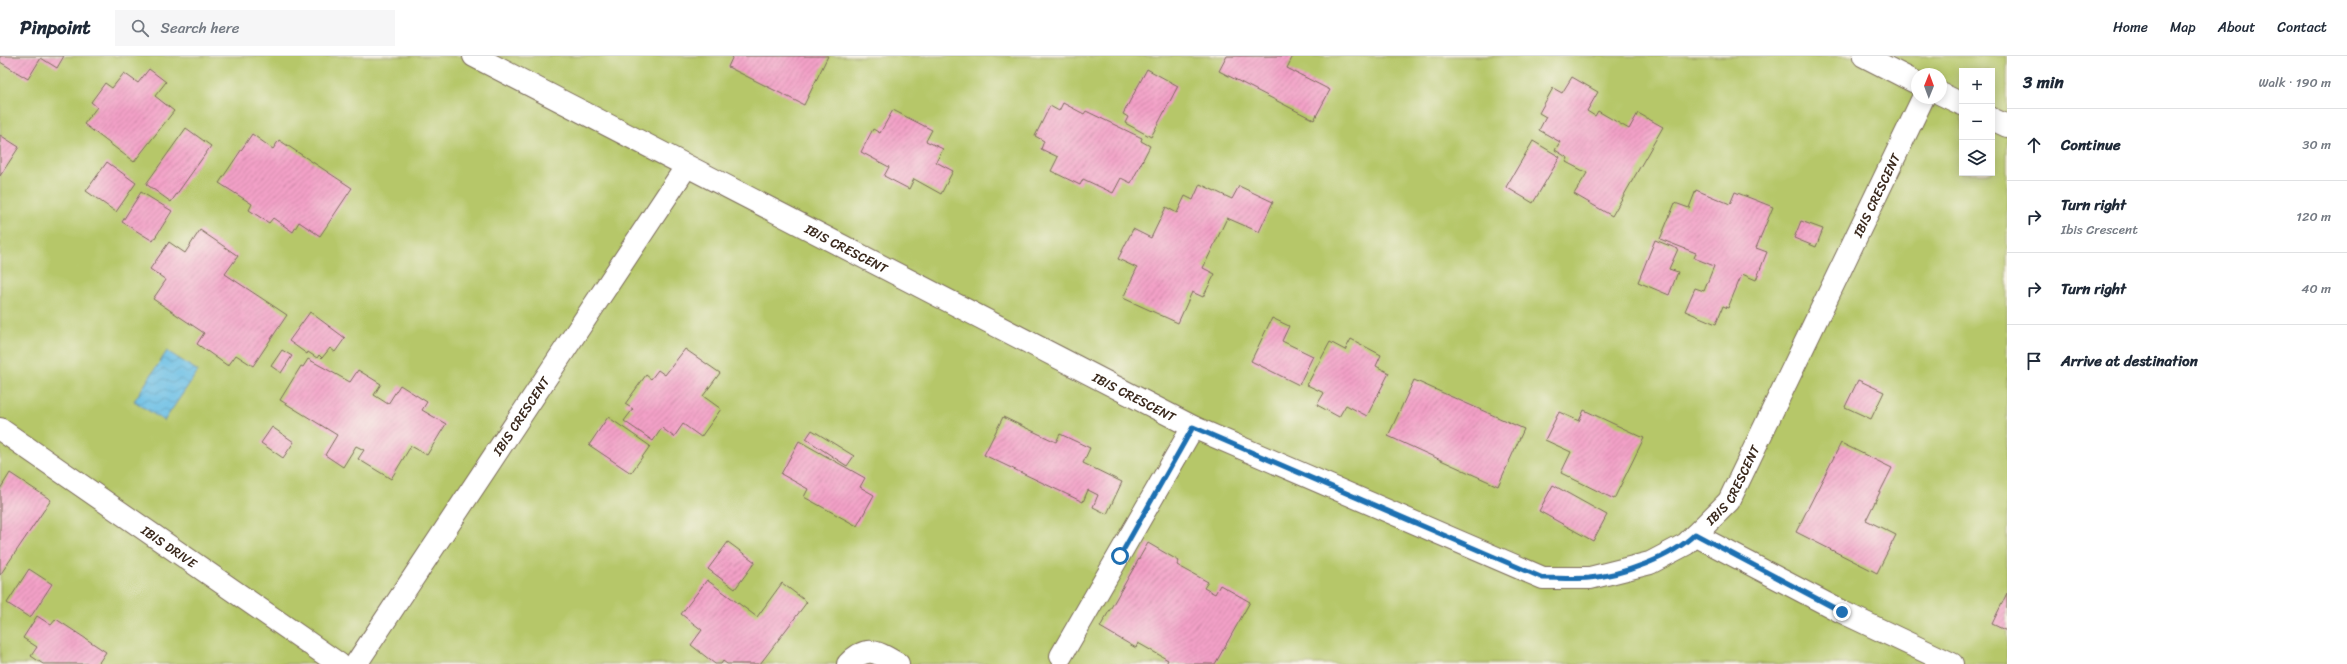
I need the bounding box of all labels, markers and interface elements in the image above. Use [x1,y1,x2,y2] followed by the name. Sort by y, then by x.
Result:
[115,10,395,46] search box
[20,11,91,44] text: Pinpoint
[161,15,240,41] text: Search here
[2113,15,2148,40] text: Home
[2170,15,2196,40] text: Map
[2218,15,2255,40] text: About
[2277,15,2327,40] text: Contact
[129,17,151,39] icon: search
[2023,67,2064,97] text: 3 min
[1911,68,1947,104] north arrow
[1959,68,1995,176] map controls
[1959,68,1995,104] button: +
[2258,71,2331,94] text: Walk · 190 m
[1959,104,1995,140] button: −
[2061,132,2121,158] text: Continue
[2302,133,2331,156] text: 30 m
[2023,134,2045,156] icon: ahead
[1959,140,1995,176] button: layers
[1846,148,1907,242] street label: IBIS CRESCENT
[2061,192,2126,218] text: Turn right
[2296,205,2331,228] text: 120 m
[2023,206,2045,228] icon: right
[800,217,893,280] street label: IBIS CRESCENT
[2061,218,2138,241] text: Ibis Crescent
[2061,276,2126,302] text: Turn right
[2301,277,2331,300] text: 40 m
[2023,278,2045,300] icon: right
[2061,348,2198,374] text: Arrive at destination
[2023,350,2045,372] icon: arrive
[1087,366,1181,429] street label: IBIS CRESCENT
[486,371,557,461] street label: IBIS CRESCENT
[1699,440,1767,531] street label: IBIS CRESCENT
[136,519,202,575] street label: IBIS DRIVE
[1111,547,1129,565] route start
[1833,603,1851,621] route end

